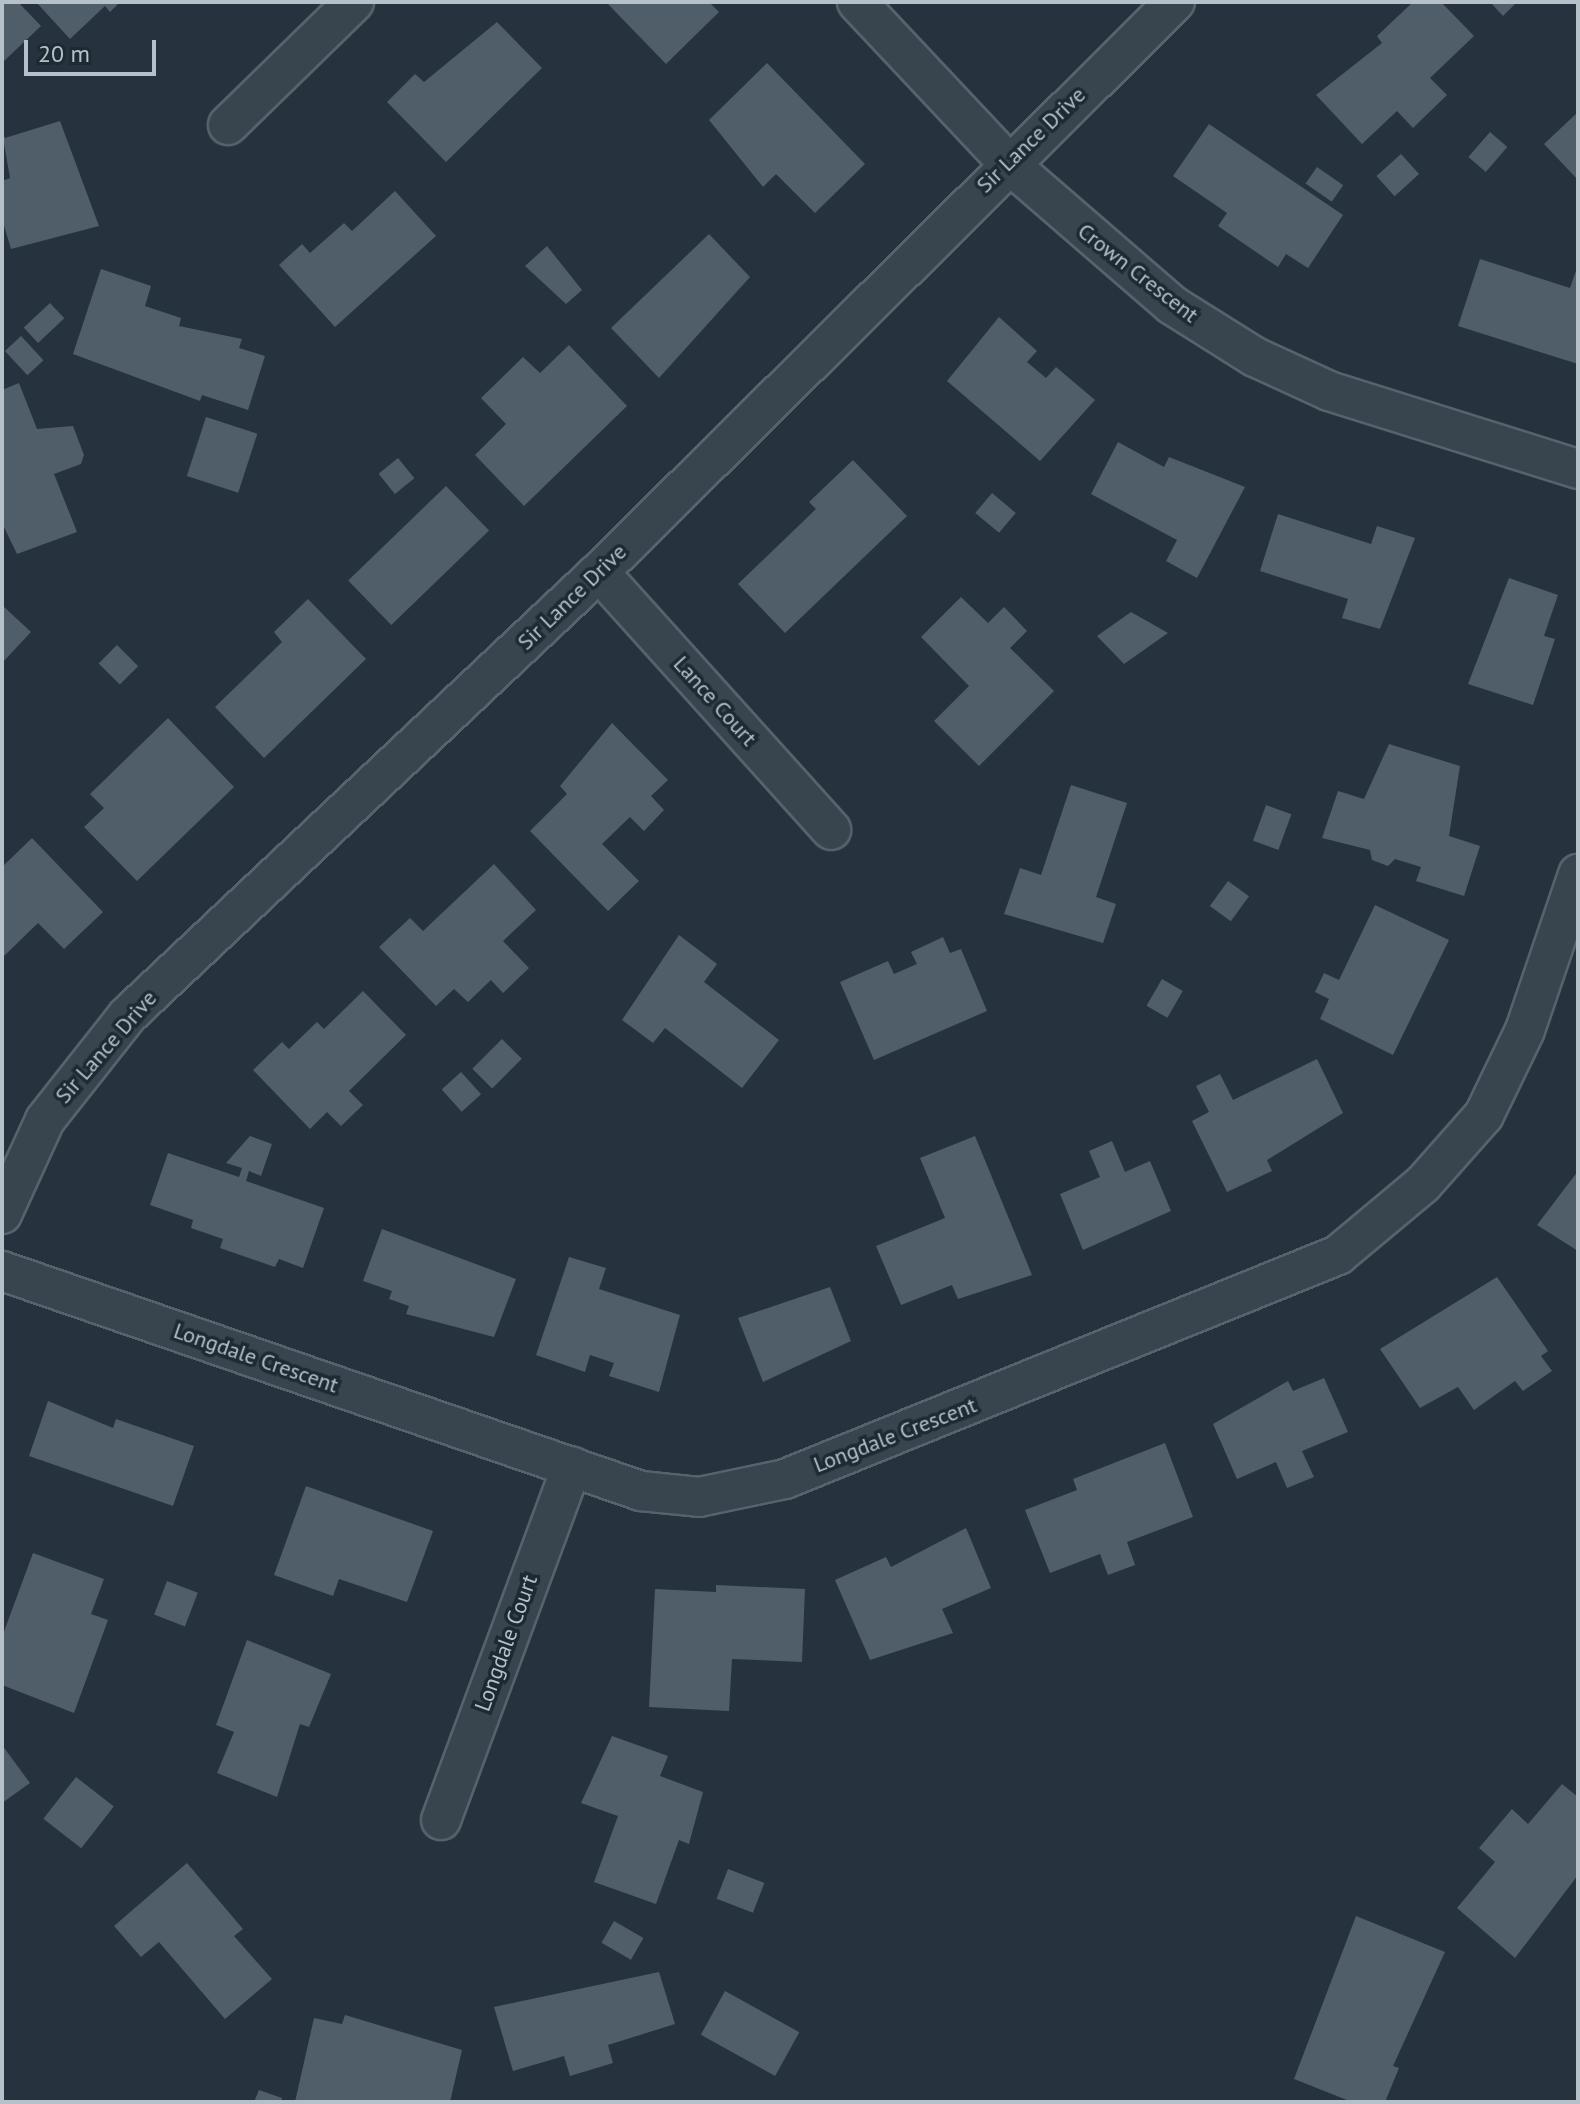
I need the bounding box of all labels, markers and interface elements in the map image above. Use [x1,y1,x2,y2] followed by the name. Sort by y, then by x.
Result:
[28,24,160,74] scale bar
[38,38,90,69] text: 20 m
[971,82,1091,198] street label: Sir Lance Drive
[1073,218,1203,328] street label: Crown Crescent
[512,539,632,655] street label: Sir Lance Drive
[668,651,762,751] street label: Lance Court
[50,985,162,1109] street label: Sir Lance Drive
[170,1317,342,1399] street label: Longdale Crescent
[810,1392,980,1478] street label: Longdale Crescent
[469,1571,543,1715] street label: Longdale Court

